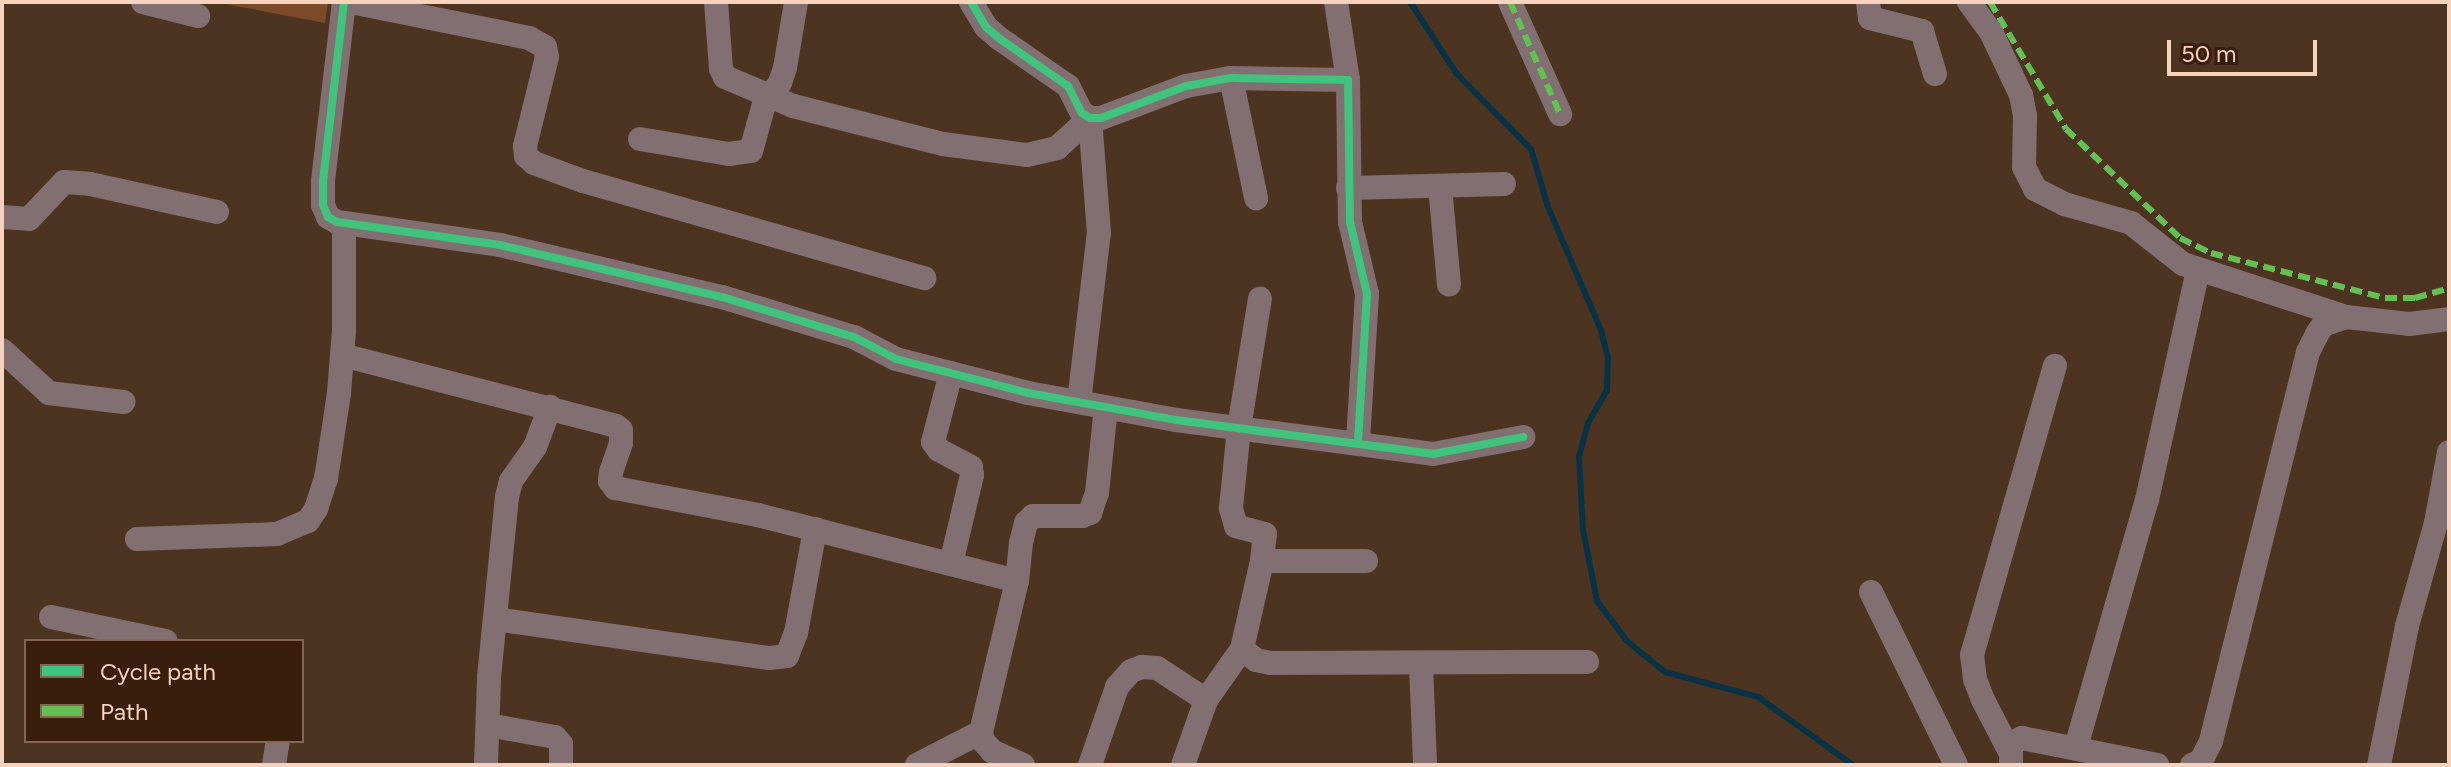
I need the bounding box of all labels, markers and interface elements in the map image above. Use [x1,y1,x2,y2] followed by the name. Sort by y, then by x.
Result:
[2171,24,2321,74] scale bar
[2181,39,2237,68] text: 50 m
[24,639,304,743] legend
[100,657,216,686] text: Cycle path
[100,697,148,726] text: Path

